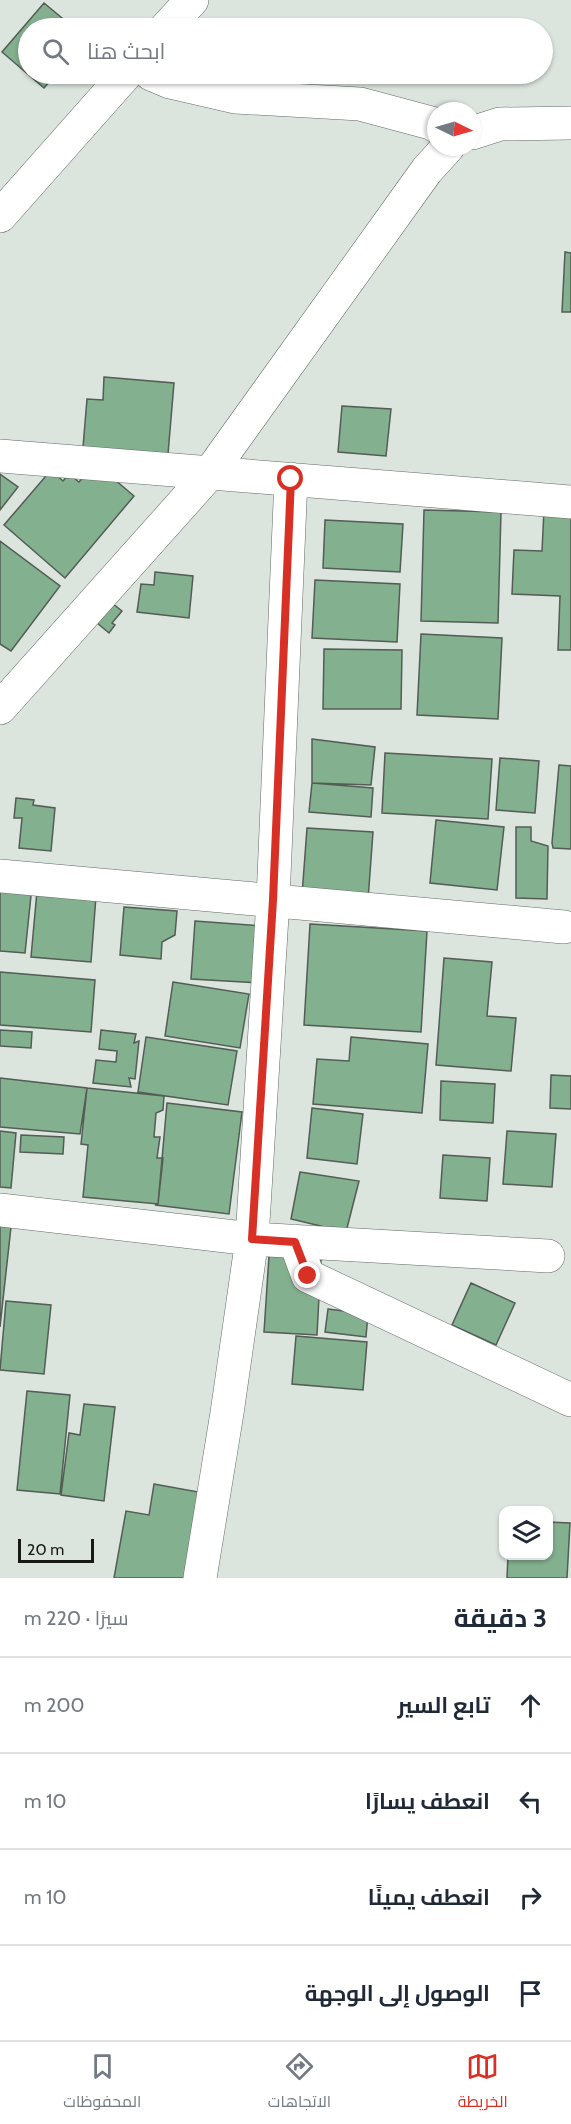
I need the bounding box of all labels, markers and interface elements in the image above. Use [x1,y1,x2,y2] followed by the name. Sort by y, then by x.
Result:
[18,18,553,84] search box
[39,35,72,68] icon: search
[87,38,165,65] text: ابحث هنا
[427,102,481,156] north arrow
[277,465,303,491] route start
[294,1262,320,1288] route end
[499,1506,553,1560] map controls
[499,1506,553,1560] button: layers
[18,1536,94,1564] scale bar
[27,1540,64,1559] text: 20 m
[454,1602,547,1634] text: 3 دقيقة
[24,1606,129,1630] text: سيرًا · 220 m
[514,1689,547,1722] icon: ahead
[398,1692,490,1719] text: تابع السير
[24,1693,84,1717] text: 200 m
[514,1785,547,1818] icon: left
[365,1788,490,1815] text: انعطف يسارًا
[24,1789,67,1813] text: 10 m
[514,1881,547,1914] icon: right
[368,1884,490,1911] text: انعطف يمينًا
[24,1885,67,1909] text: 10 m
[514,1977,547,2010] icon: arrive
[305,1980,490,2007] text: الوصول إلى الوجهة
[63,2050,141,2116] tab: المحفوظات
[268,2050,331,2116] tab: الاتجاهات
[458,2050,508,2116] tab: الخريطة

